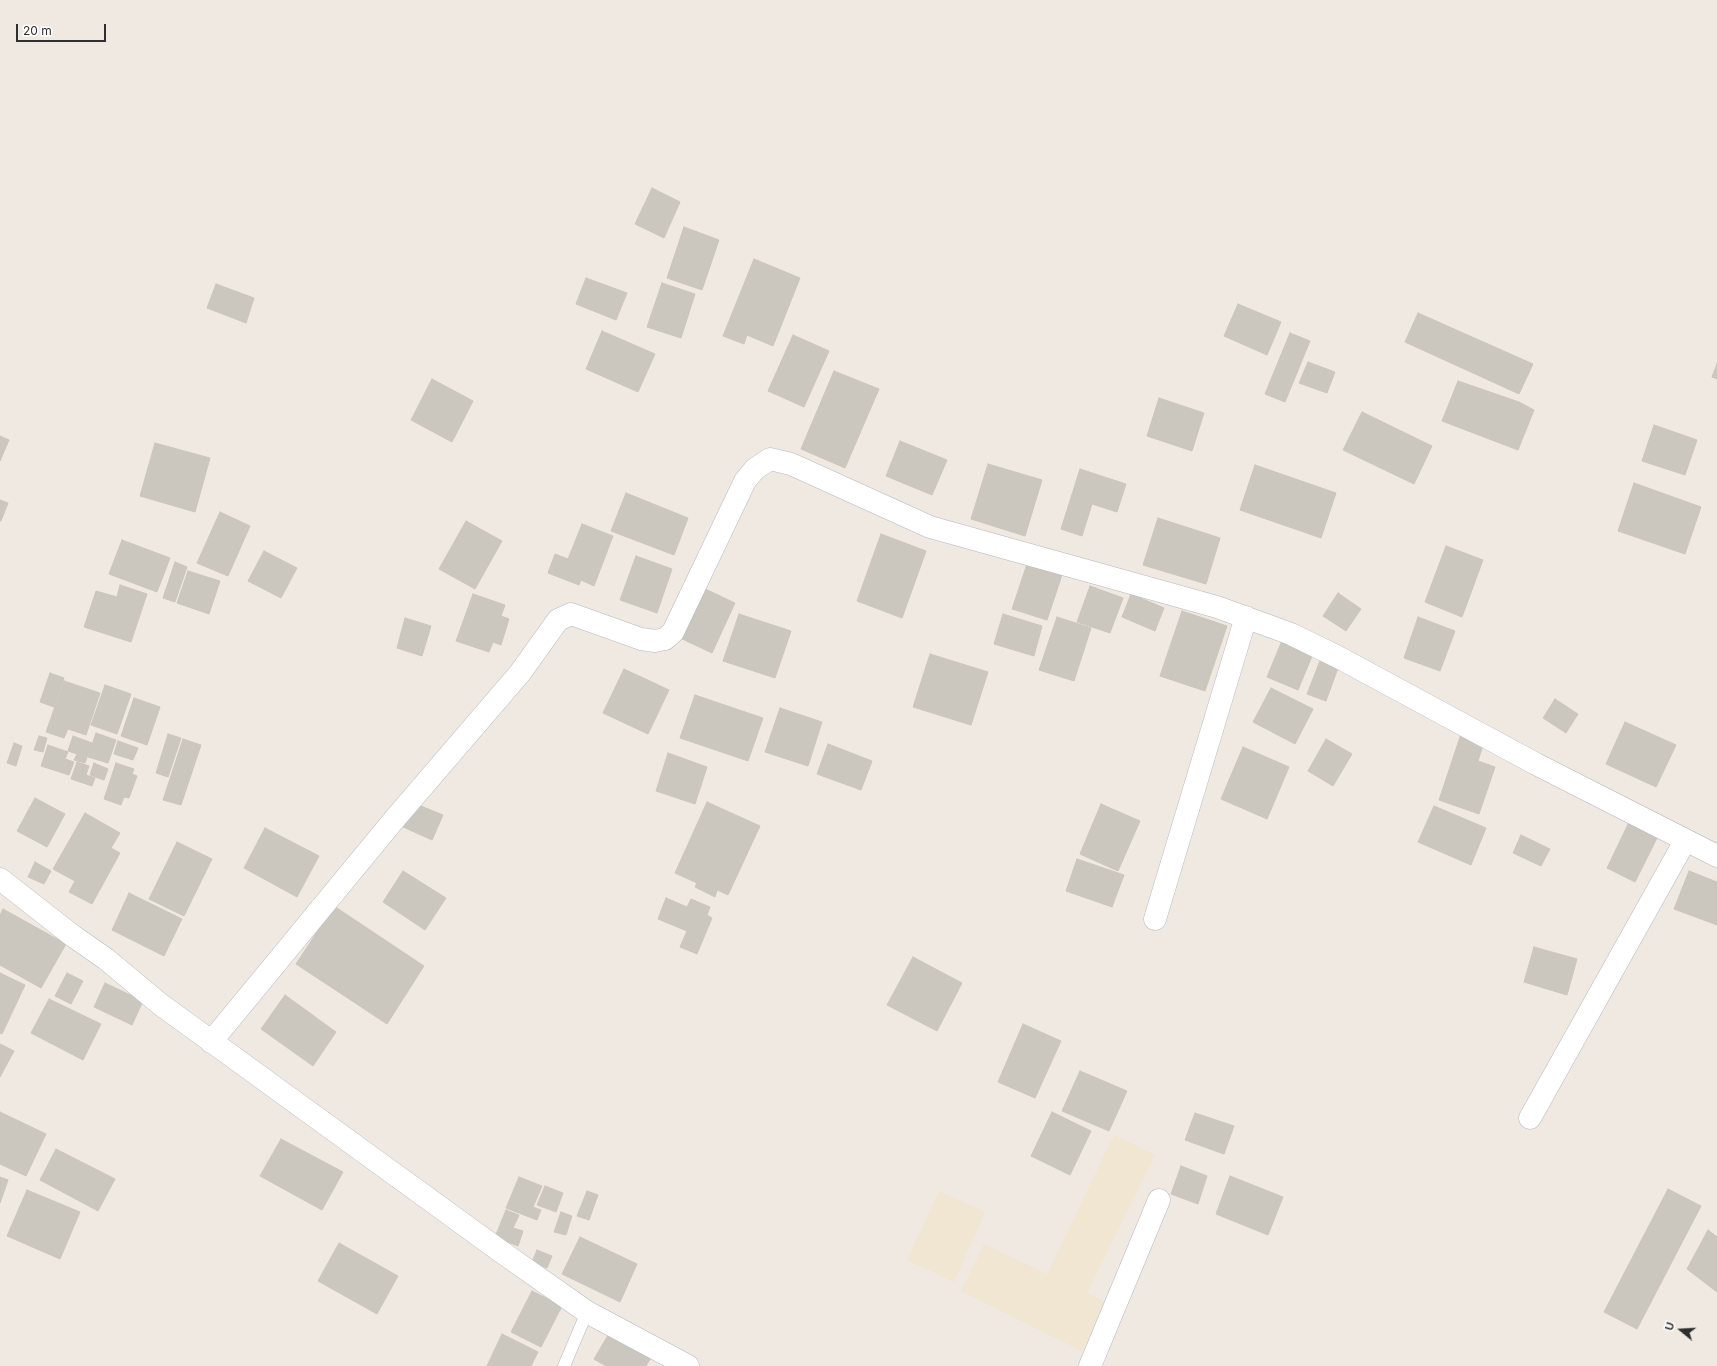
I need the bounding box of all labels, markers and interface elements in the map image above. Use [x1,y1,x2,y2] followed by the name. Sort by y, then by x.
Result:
[18,16,108,42] scale bar
[23,23,52,38] text: 20 m
[1661,1310,1701,1350] north arrow
[1662,1320,1677,1332] text: U

